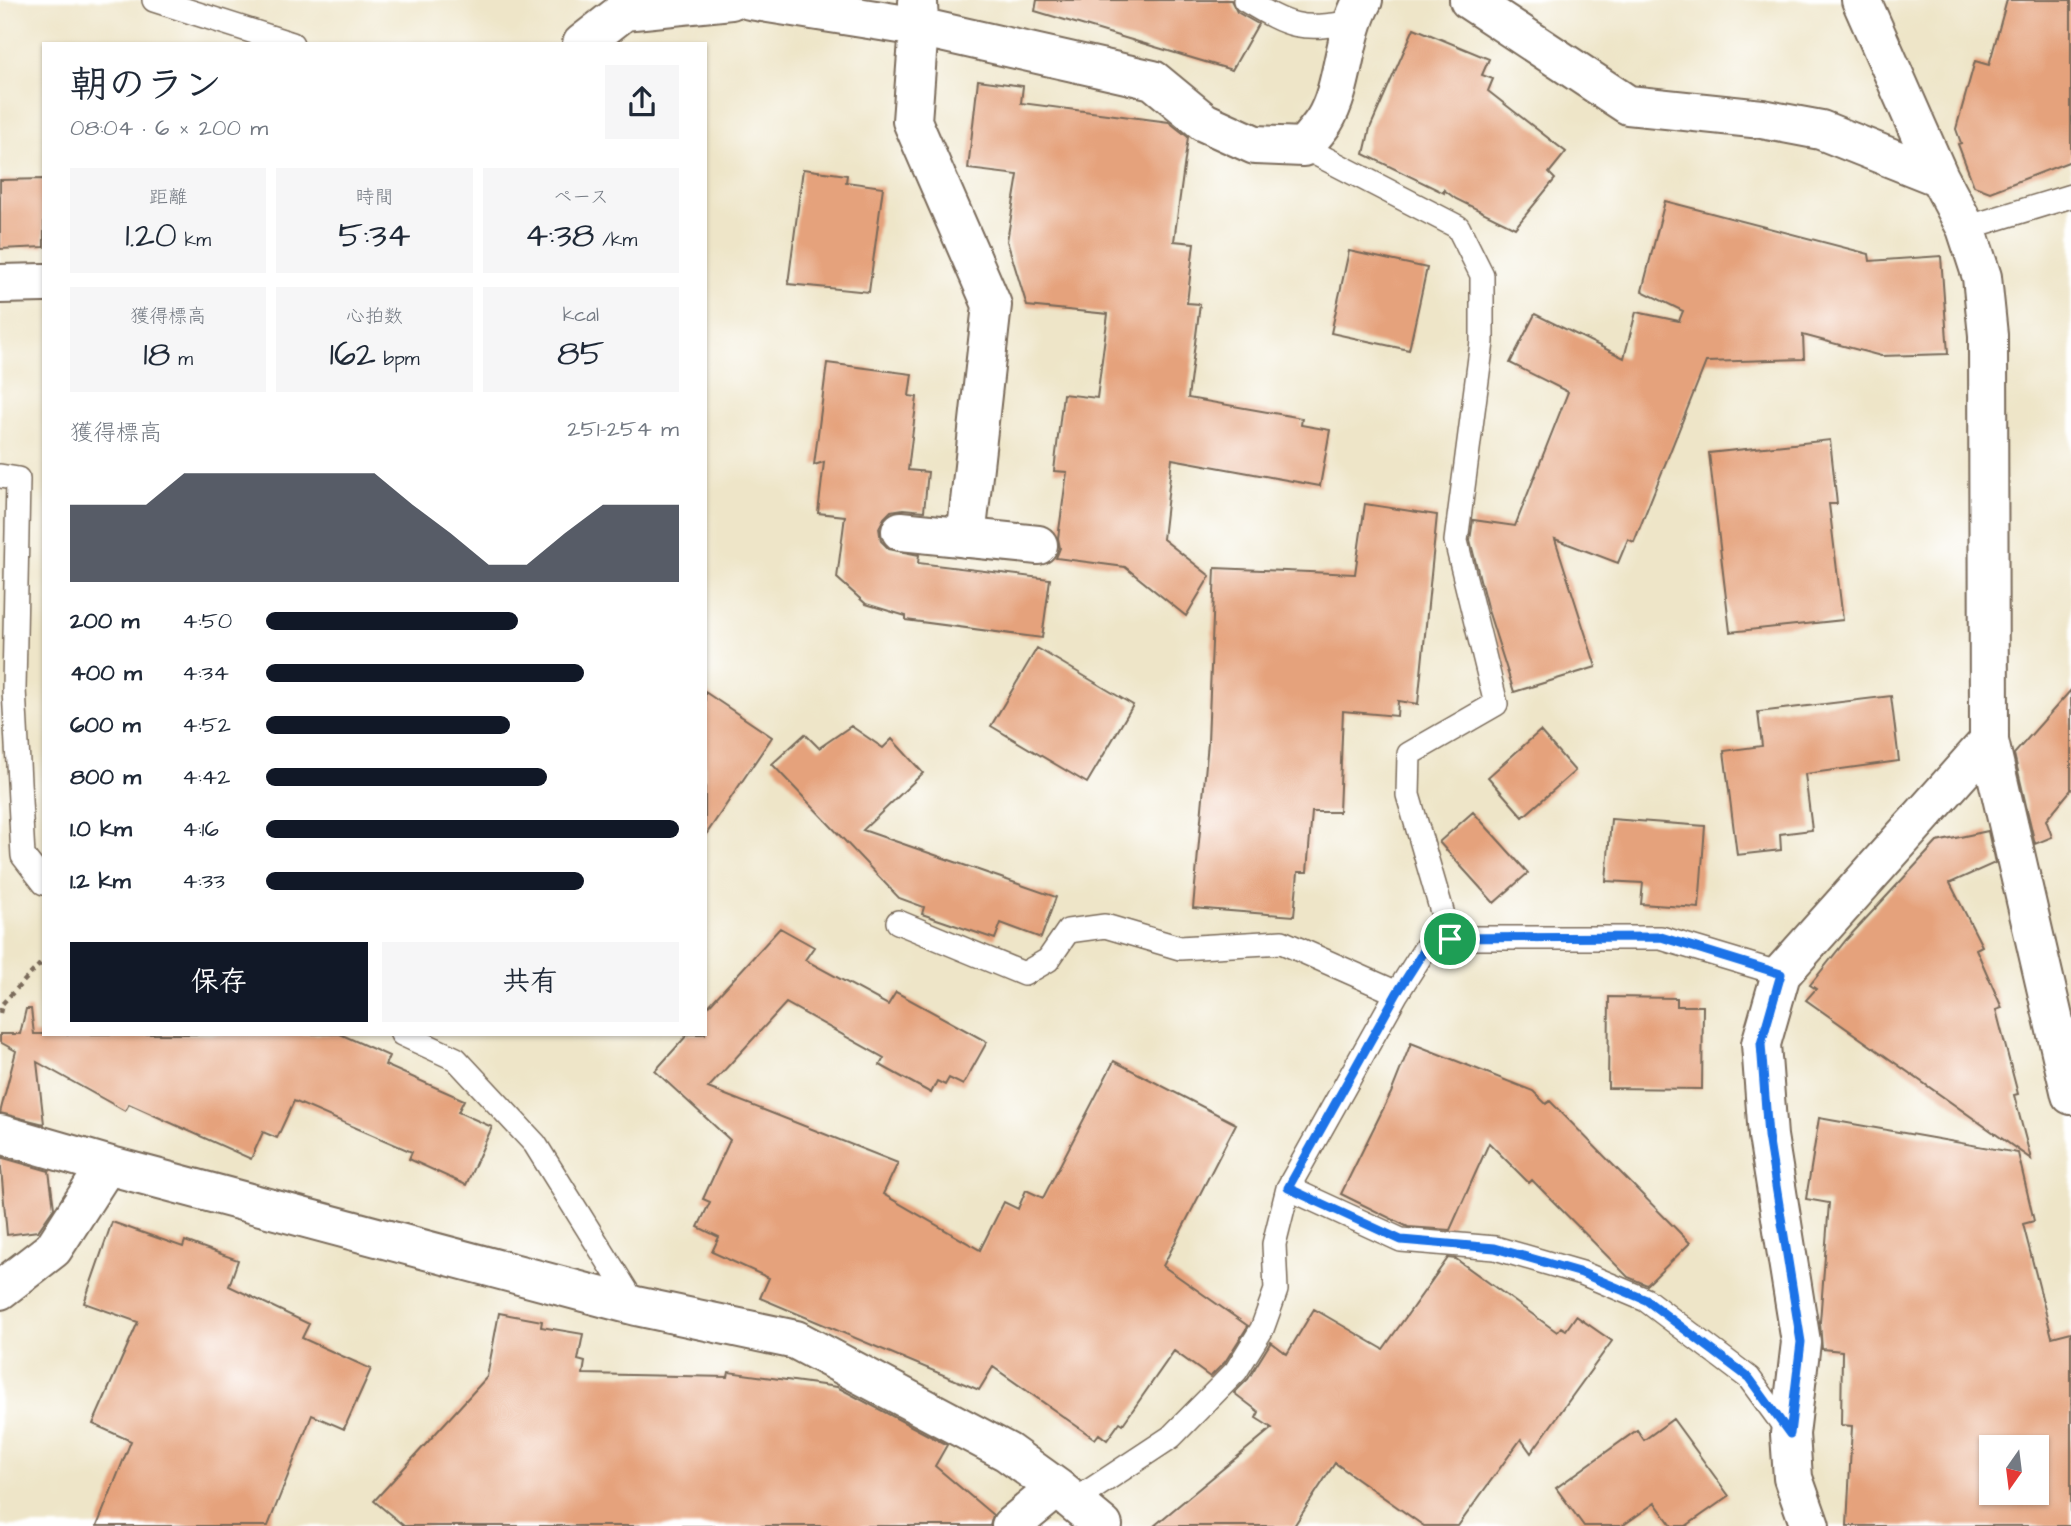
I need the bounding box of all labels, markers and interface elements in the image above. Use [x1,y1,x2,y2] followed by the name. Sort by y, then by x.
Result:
[70,60,222,112] text: 朝のラン
[605,65,679,139] button: share
[70,112,268,144] text: 08:04 · 6 × 200 m
[149,184,187,211] text: 距離
[355,184,394,211] text: 時間
[553,184,609,211] text: ペース
[125,211,177,260] text: 1.20
[338,211,411,260] text: 5:34
[524,211,595,260] text: 4:38
[177,227,211,254] text: km
[595,227,637,254] text: /km
[563,302,599,329] text: kcal
[130,303,206,330] text: 獲得標高
[346,303,403,330] text: 心拍数
[557,329,605,378] text: 85
[143,330,171,379] text: 18
[329,330,376,379] text: 162
[171,346,193,373] text: m
[376,346,420,373] text: bpm
[567,413,679,445] text: 251–254 m
[70,417,162,449] text: 獲得標高
[70,605,139,637] text: 200 m
[182,605,232,637] text: 4:50
[70,657,142,689] text: 400 m
[182,657,229,689] text: 4:34
[70,709,141,741] text: 600 m
[182,709,231,741] text: 4:52
[70,761,141,793] text: 800 m
[182,761,230,793] text: 4:42
[70,813,132,845] text: 1.0 km
[182,813,219,845] text: 4:16
[70,865,131,897] text: 1.2 km
[182,865,225,897] text: 4:33
[1420,909,1480,969] pin
[1431,920,1469,958] icon: arrive
[70,942,368,1022] button: 保存
[382,942,679,1022] button: 共有
[1979,1435,2049,1505] north arrow
[1979,1435,2049,1505] map controls

